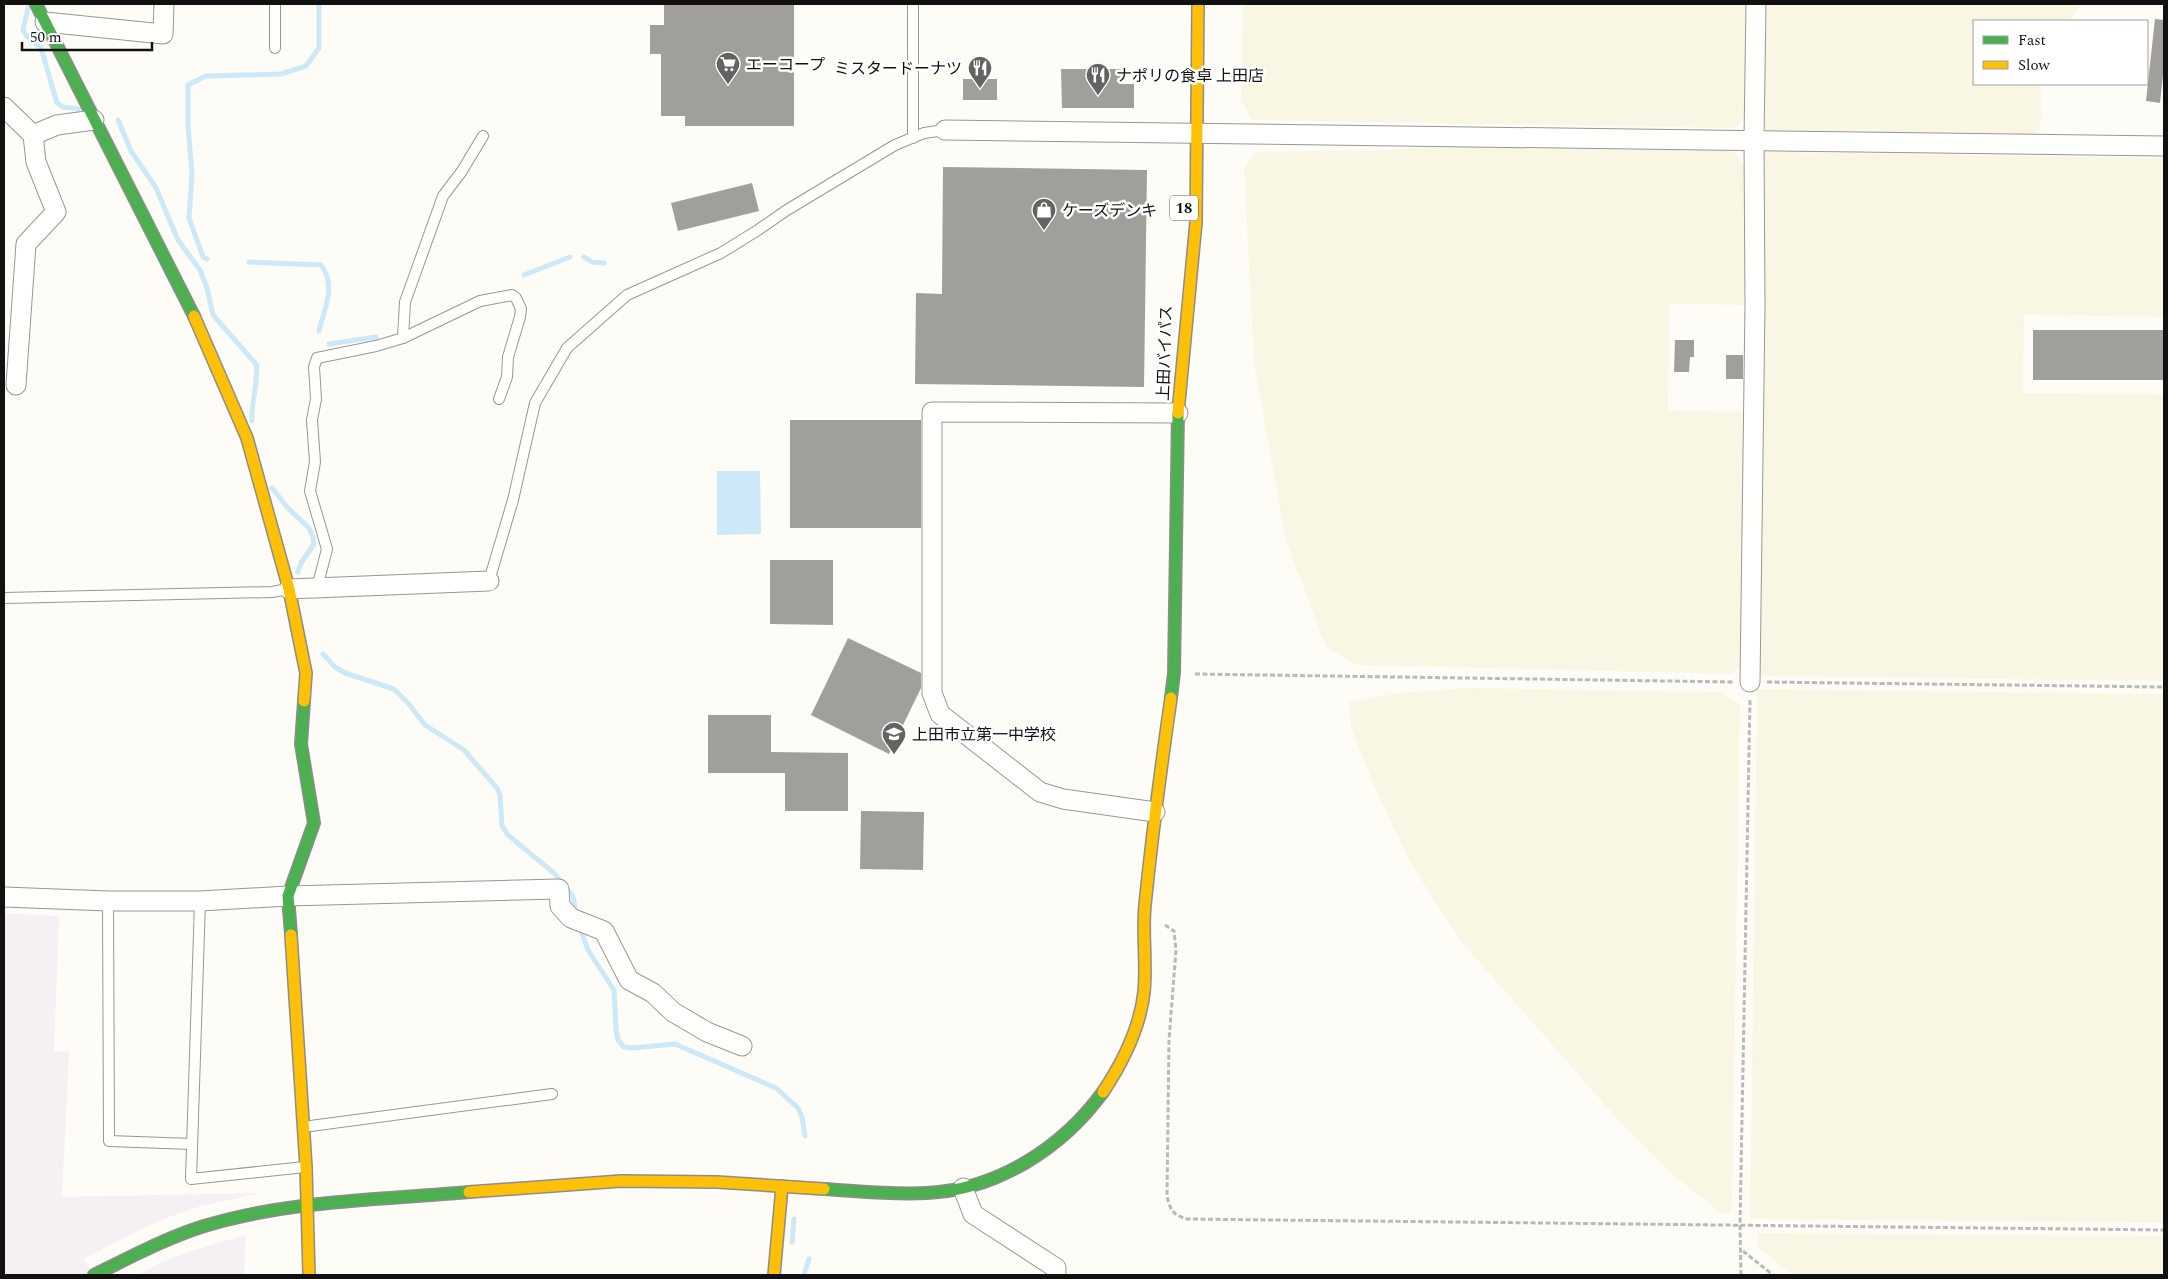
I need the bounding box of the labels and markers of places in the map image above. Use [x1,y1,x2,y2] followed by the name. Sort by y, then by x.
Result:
[715,51,741,85] supermarket icon: エーコープ
[746,53,825,77] place label: エーコープ
[967,55,993,89] restaurant icon: ミスタードーナツ
[834,57,962,81] place label: ミスタードーナツ
[1085,62,1111,96] restaurant icon: ナポリの食卓 上田店
[1116,64,1264,88] place label: ナポリの食卓 上田店
[1031,197,1057,231] shop icon: ケーズデンキ
[1062,199,1157,223] place label: ケーズデンキ
[881,721,907,755] school or university icon: 上田市立第一中学校
[912,723,1056,747] place label: 上田市立第一中学校

